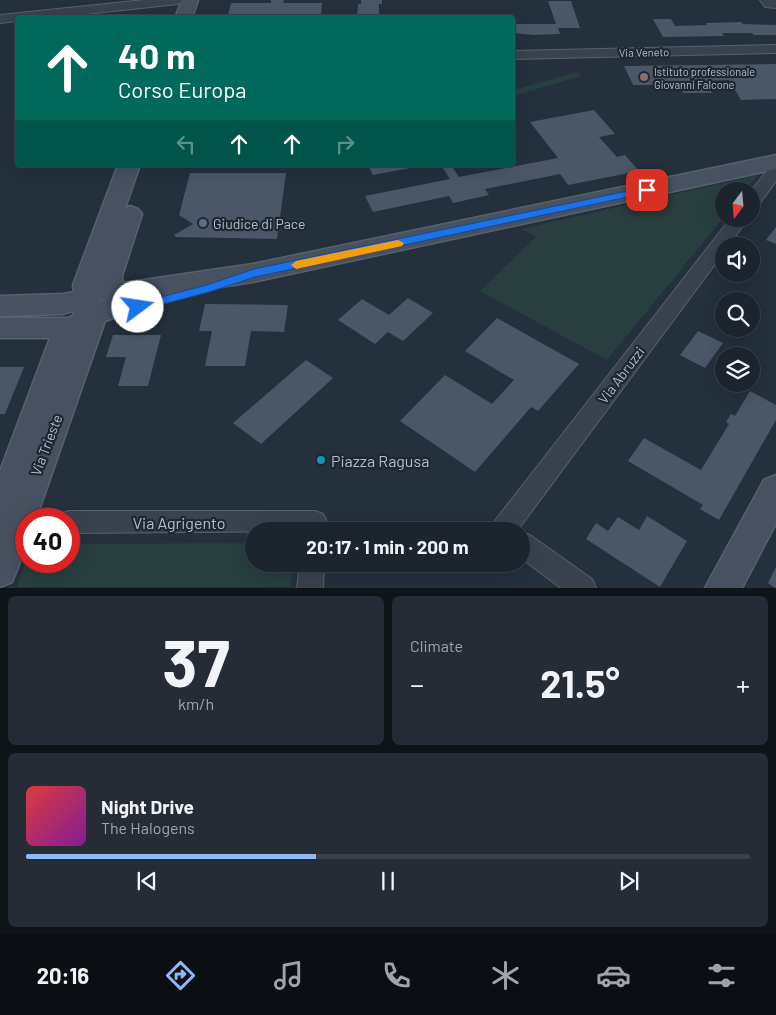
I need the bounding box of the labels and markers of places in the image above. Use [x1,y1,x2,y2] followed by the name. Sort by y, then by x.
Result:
[654,65,755,91] place label: Istituto professionale Giovanni Falcone
[638,71,650,83] marker: Istituto professionale Giovanni Falcone
[626,169,668,211] pin
[213,215,305,232] place label: Giudice di Pace
[197,217,209,229] marker: Giudice di Pace
[331,451,429,470] place label: Piazza Ragusa
[315,454,327,466] marker: Piazza Ragusa

